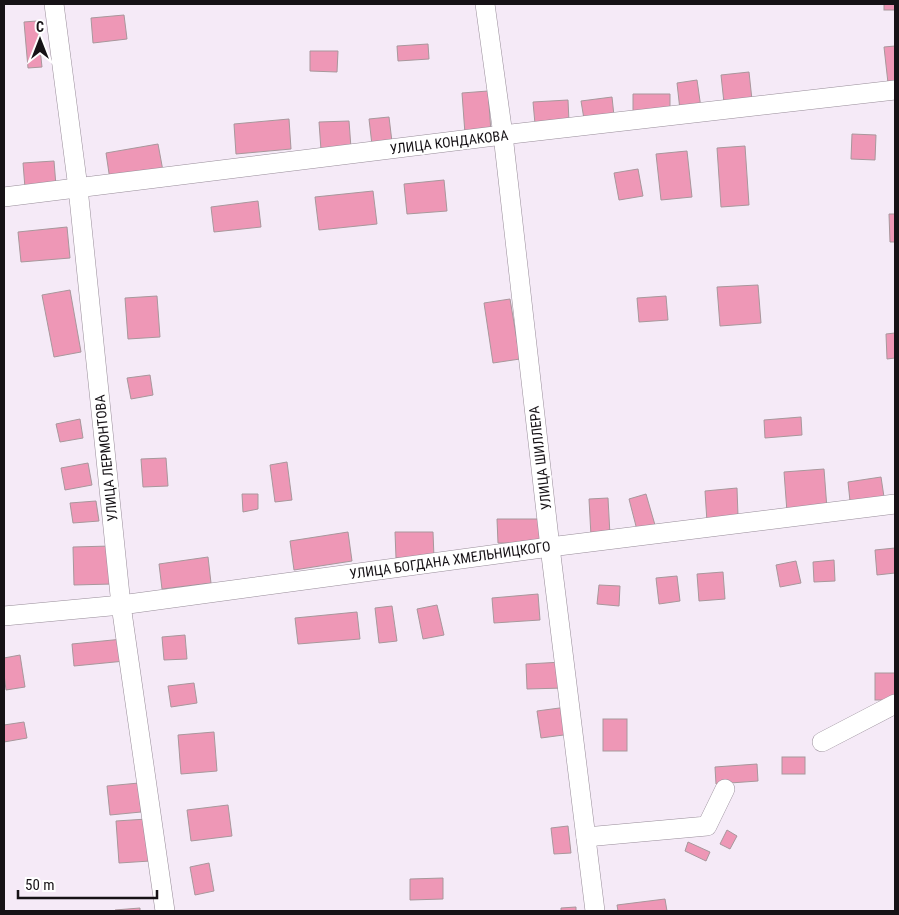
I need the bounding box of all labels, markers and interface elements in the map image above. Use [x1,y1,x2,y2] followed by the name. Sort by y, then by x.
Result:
[15,15,65,65] north arrow
[36,19,44,35] text: С
[389,127,509,157] street label: УЛИЦА КОНДАКОВА
[91,394,121,522] street label: УЛИЦА ЛЕРМОНТОВА
[526,405,554,511] street label: УЛИЦА ШИЛЛЕРА
[348,538,552,582] street label: УЛИЦА БОГДАНА ХМЕЛЬНИЦКОГО
[18,868,156,900] scale bar
[25,876,55,894] text: 50 m

